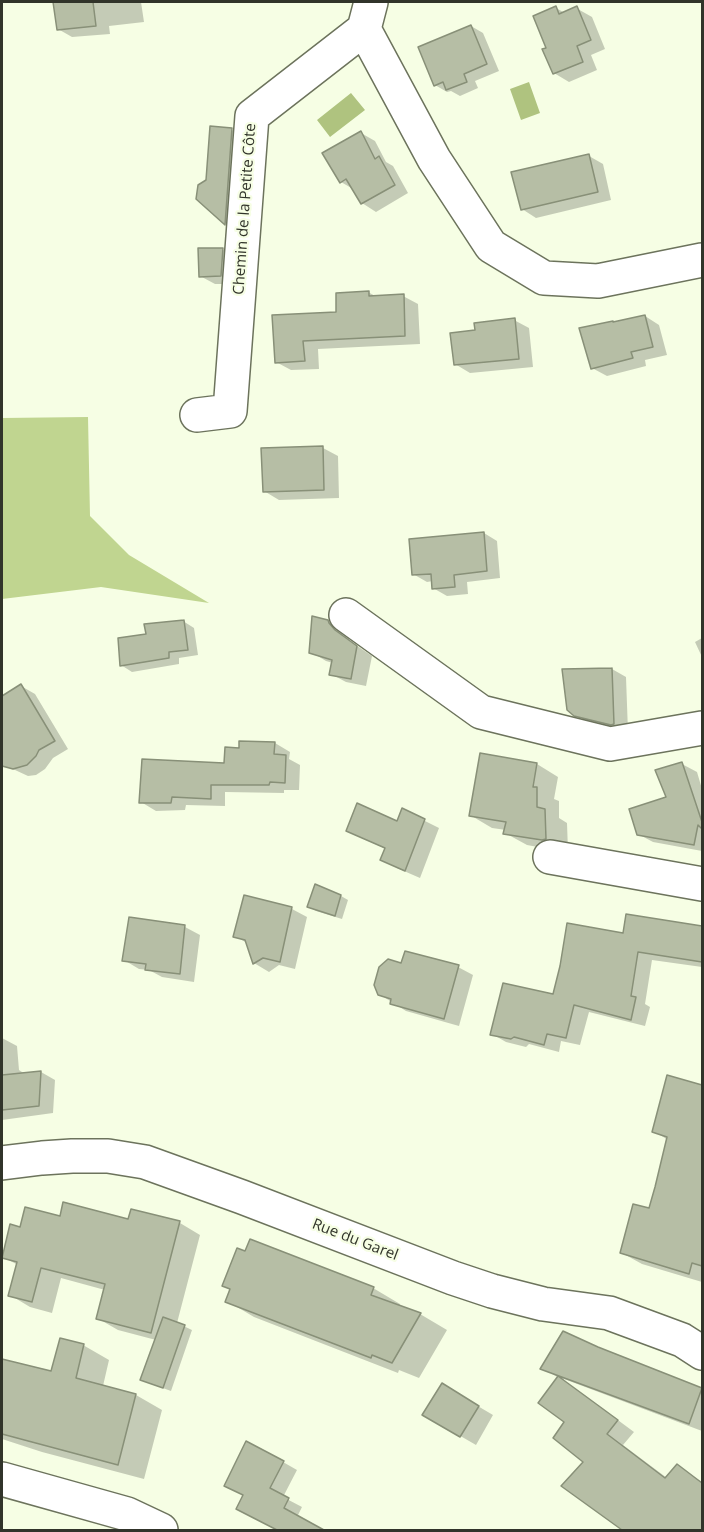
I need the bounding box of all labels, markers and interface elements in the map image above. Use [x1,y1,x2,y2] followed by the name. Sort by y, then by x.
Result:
[230,123,260,295] street label: Chemin de la Petite Côte
[309,1215,401,1265] street label: Rue du Garel

